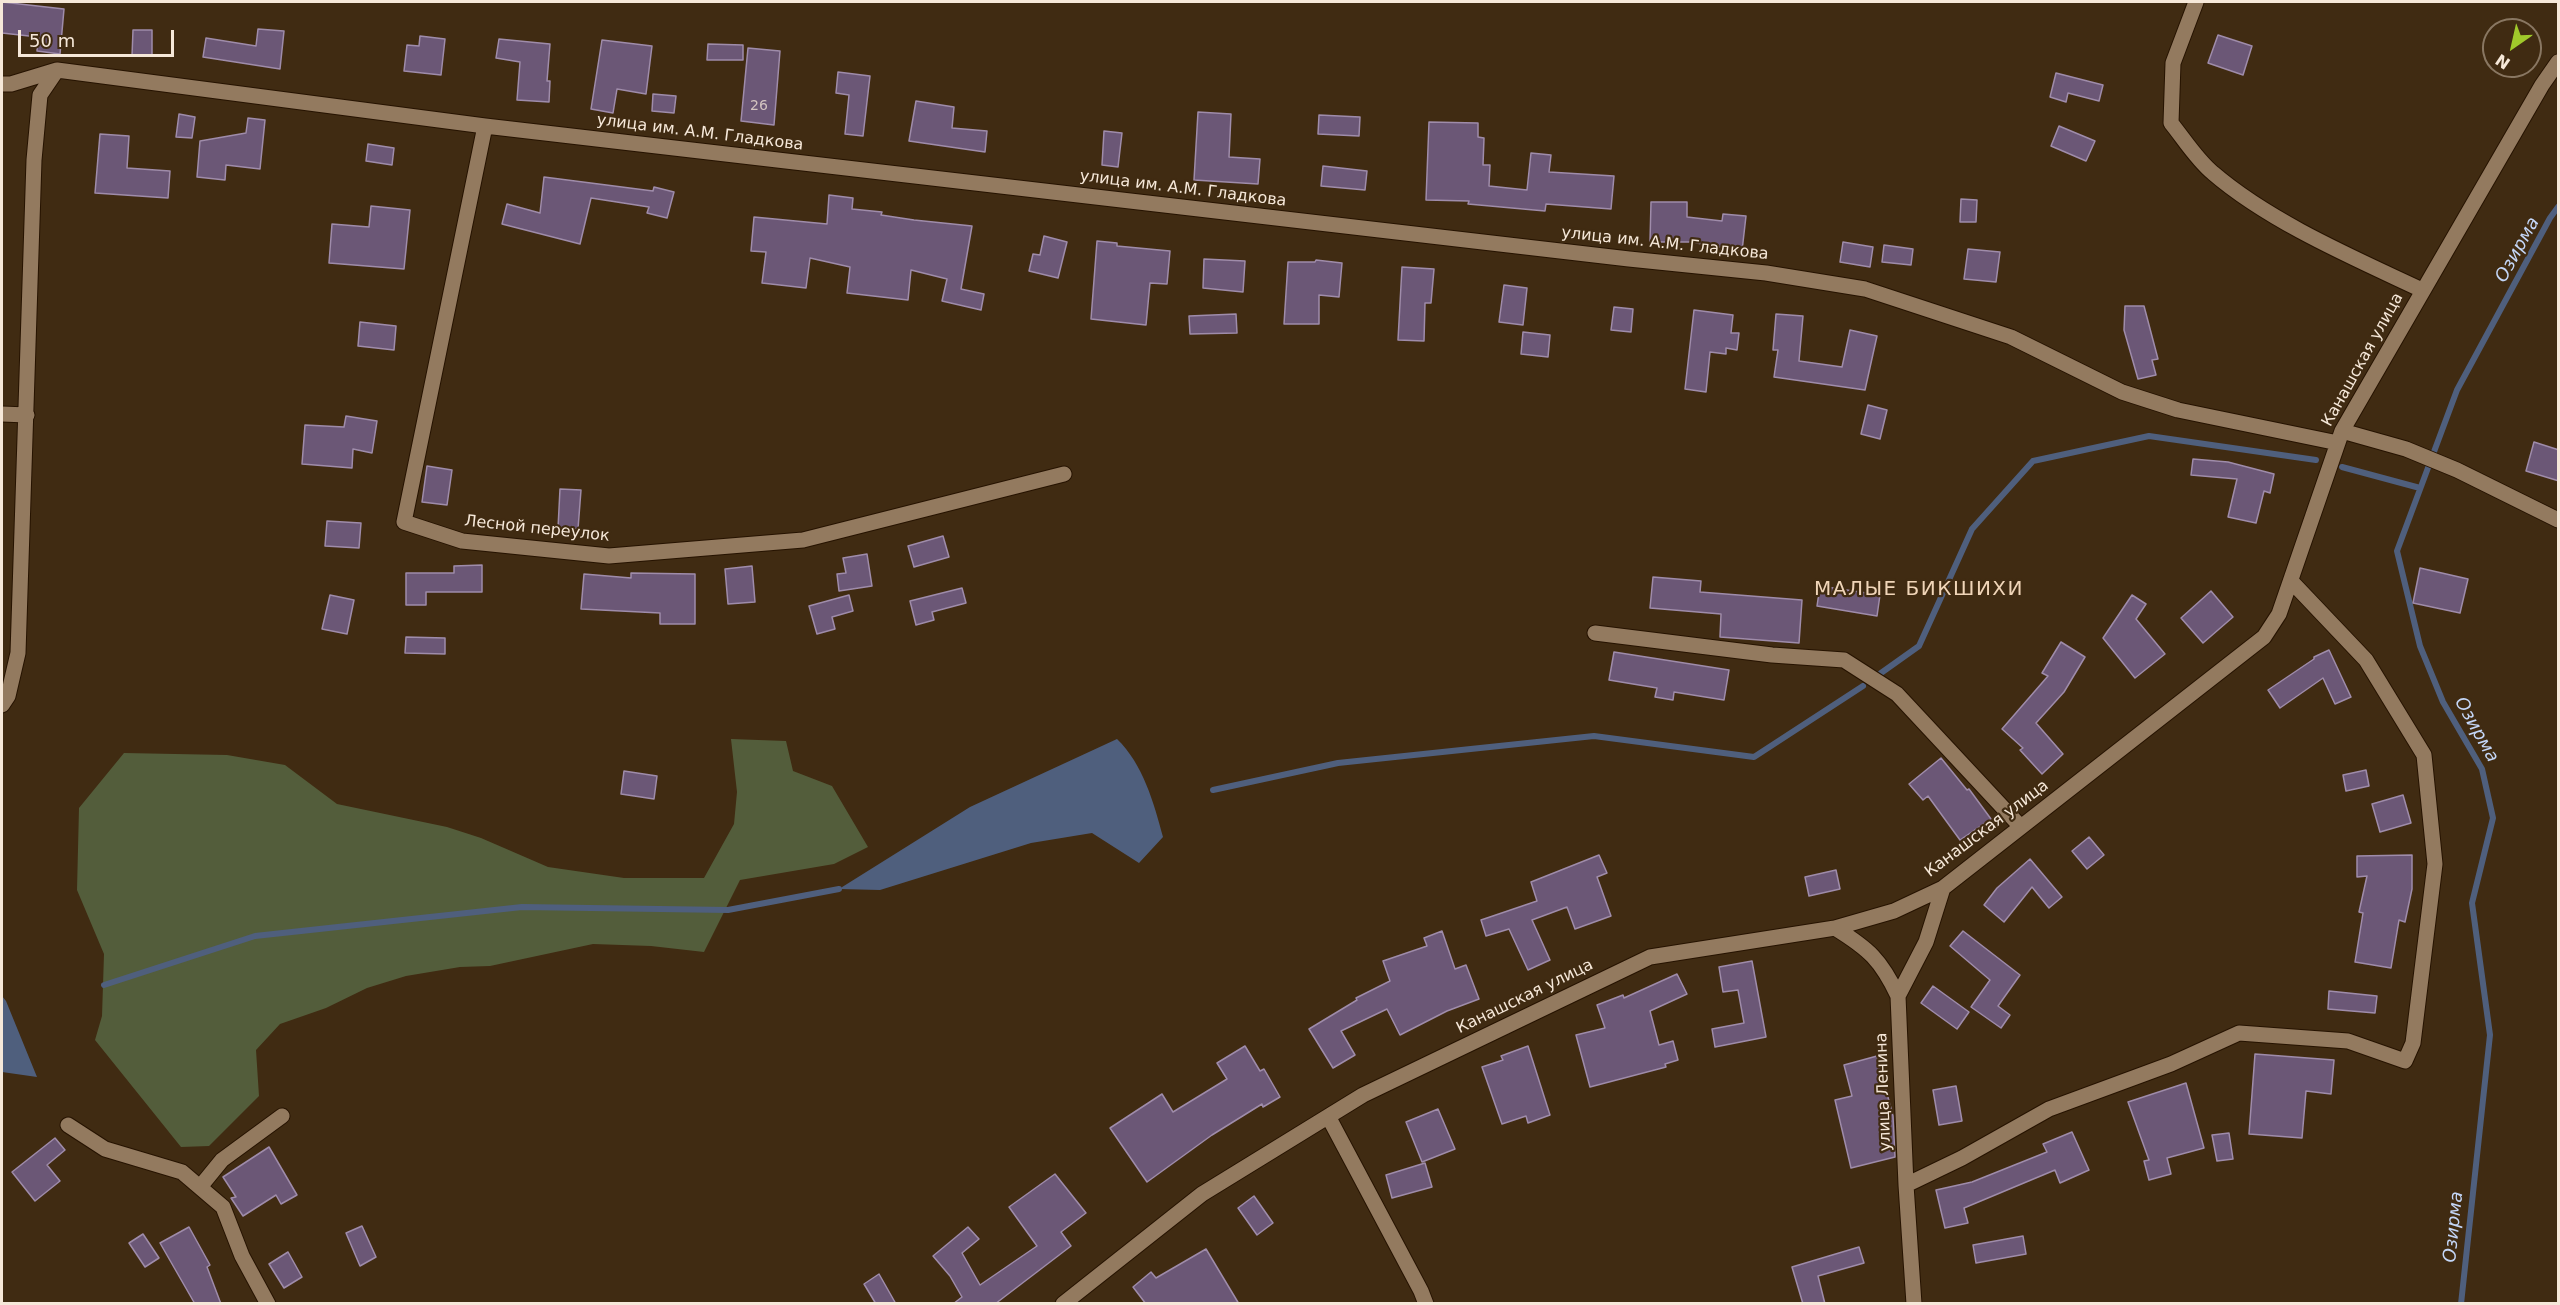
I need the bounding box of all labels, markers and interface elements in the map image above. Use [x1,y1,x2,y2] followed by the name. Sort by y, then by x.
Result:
[21,18,177,56] scale bar
[2482,18,2542,78] north arrow
[29,30,75,51] text: 50 m
[2492,50,2514,73] text: N
[750,98,768,114] house number: 26
[596,111,804,155] street label: улица им. А.М. Гладкова
[1079,167,1287,211] street label: улица им. А.М. Гладкова
[2491,214,2545,286] water label: Озирма
[1561,224,1769,264] street label: улица им. А.М. Гладкова
[2318,290,2408,430] street label: Канашская улица
[463,512,611,546] street label: Лесной переулок
[1814,578,2024,602] district label: МАЛЫЕ БИКШИХИ
[2449,694,2503,766] water label: Озирма
[1921,776,2053,882] street label: Канашская улица
[1453,956,1597,1038] street label: Канашская улица
[1872,1032,1896,1152] street label: улица Ленина
[2440,1190,2468,1264] water label: Озирма

